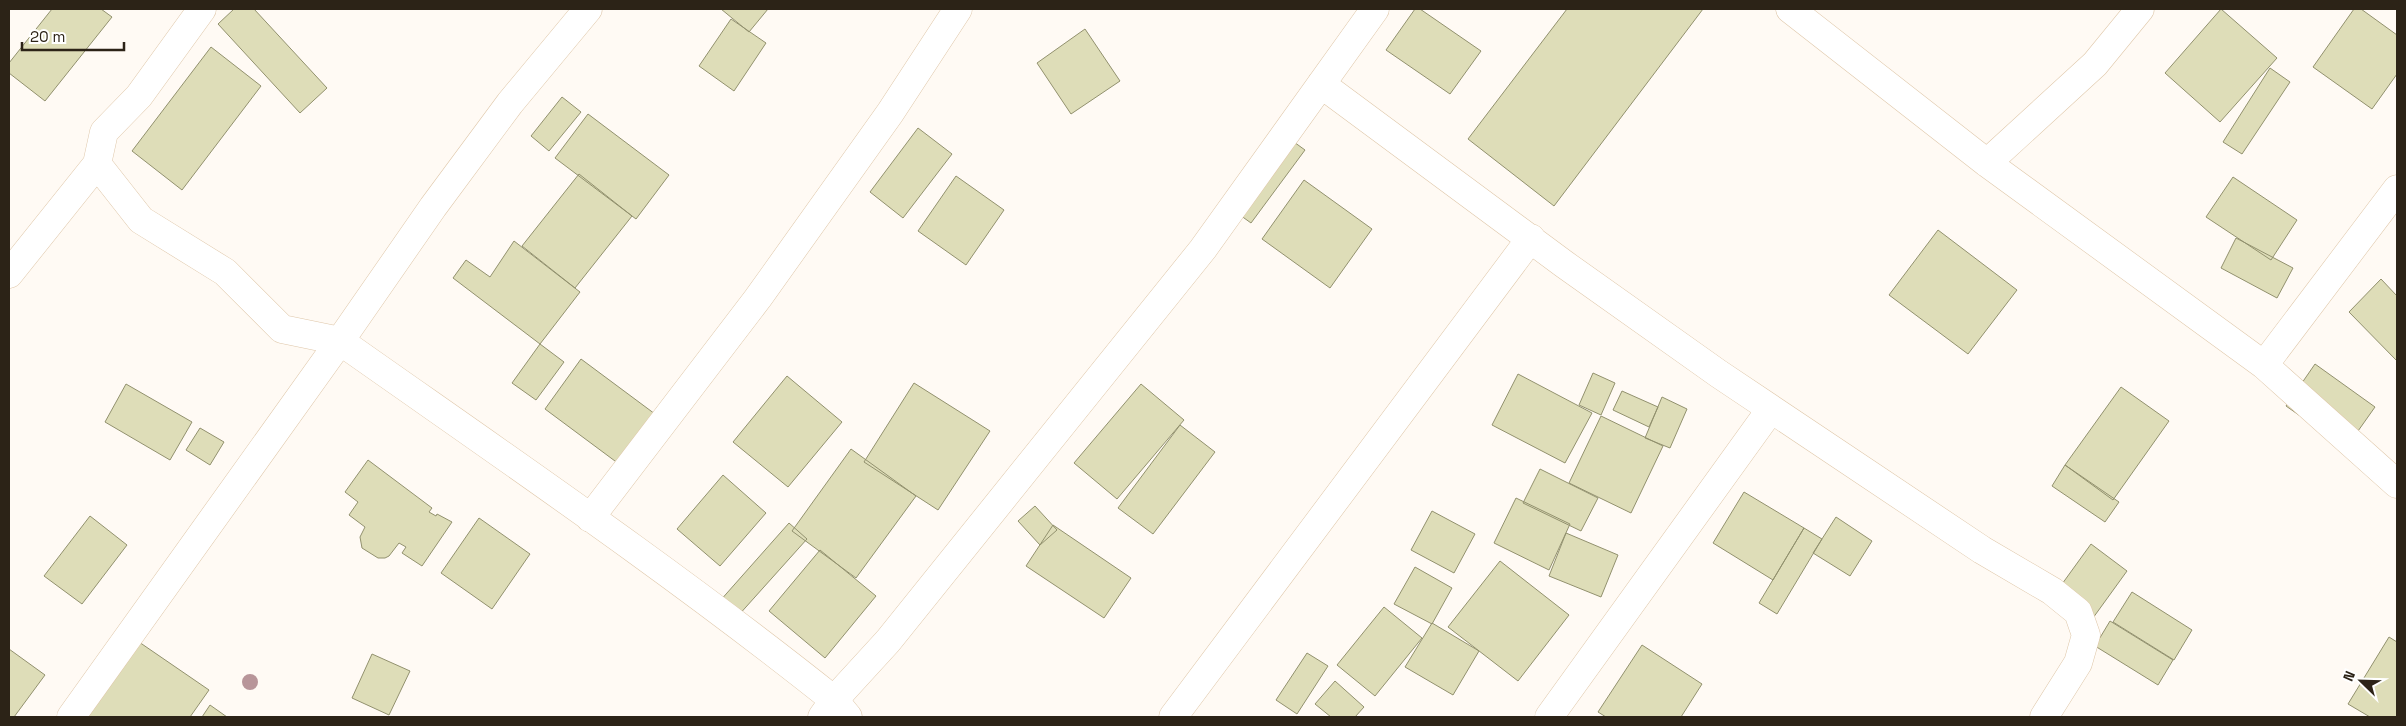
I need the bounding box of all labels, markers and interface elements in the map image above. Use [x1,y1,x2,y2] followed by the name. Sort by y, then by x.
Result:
[22,20,125,52] scale bar
[30,27,65,46] text: 20 m
[2336,656,2386,706] north arrow
[2339,668,2359,684] text: N

